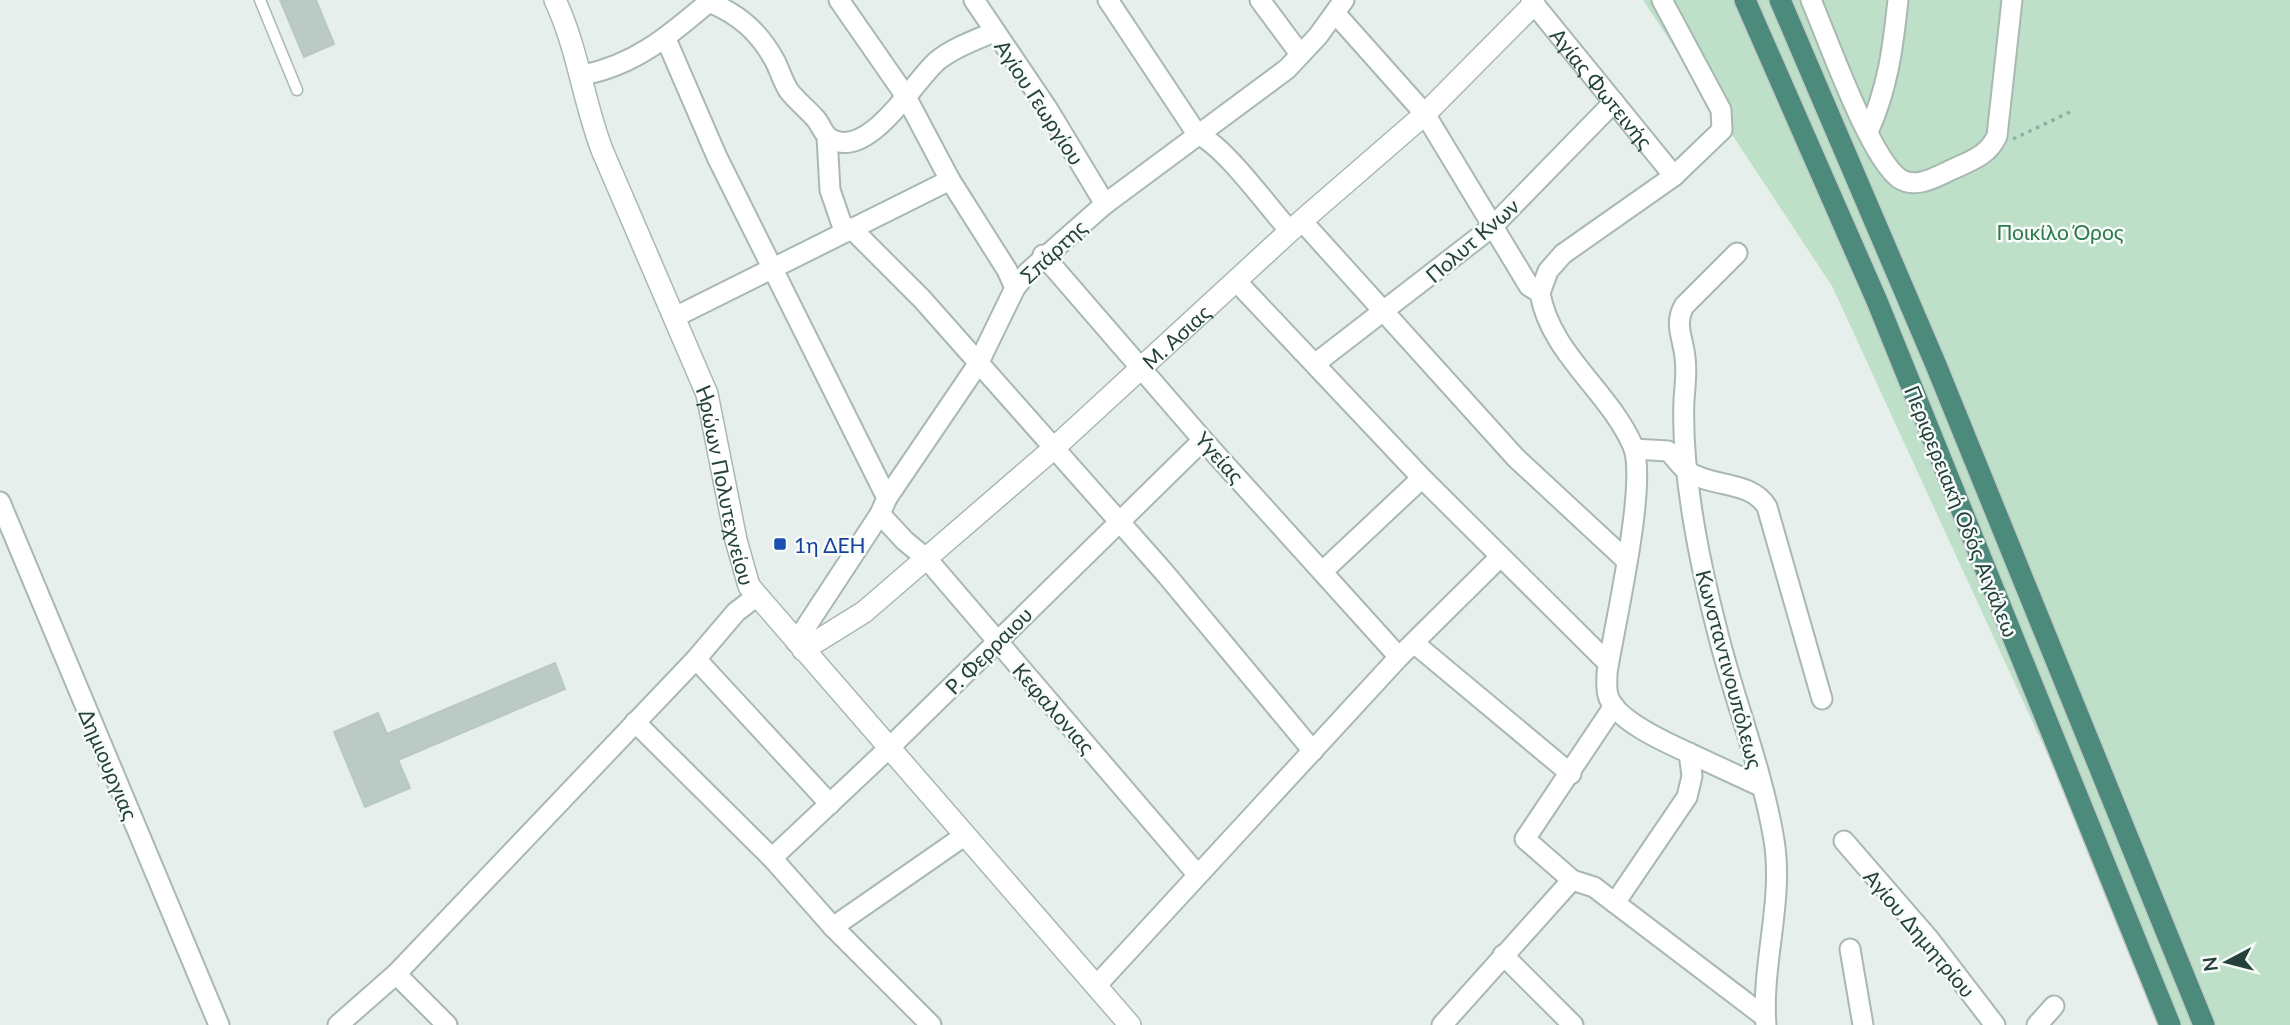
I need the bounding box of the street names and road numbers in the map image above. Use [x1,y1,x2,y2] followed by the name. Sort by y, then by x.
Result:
[1546,22,1659,153] street label: Αγίας Φωτεινής
[990,35,1090,169] street label: Αγίου Γεωργίου
[1420,193,1524,287] street label: Πολυτ Κνων
[1015,214,1091,288] street label: Σπάρτης
[1136,299,1215,374] street label: Μ. Ασιας
[692,381,761,588] street label: Ηρώων Πολυτεχνείου
[1900,382,2024,640] street label: Περιφερειακή Οδός Αιγάλεω
[1191,426,1250,488] street label: Υγείας
[1691,567,1769,771] street label: Κωνσταντινουπόλεως
[939,601,1037,699] street label: Ρ. Φερραιου
[1008,658,1100,759] street label: Κεφαλονιας
[74,705,144,823] street label: Δημιουργιας
[1859,864,1981,1002] street label: Αγίου Δημητρίου

